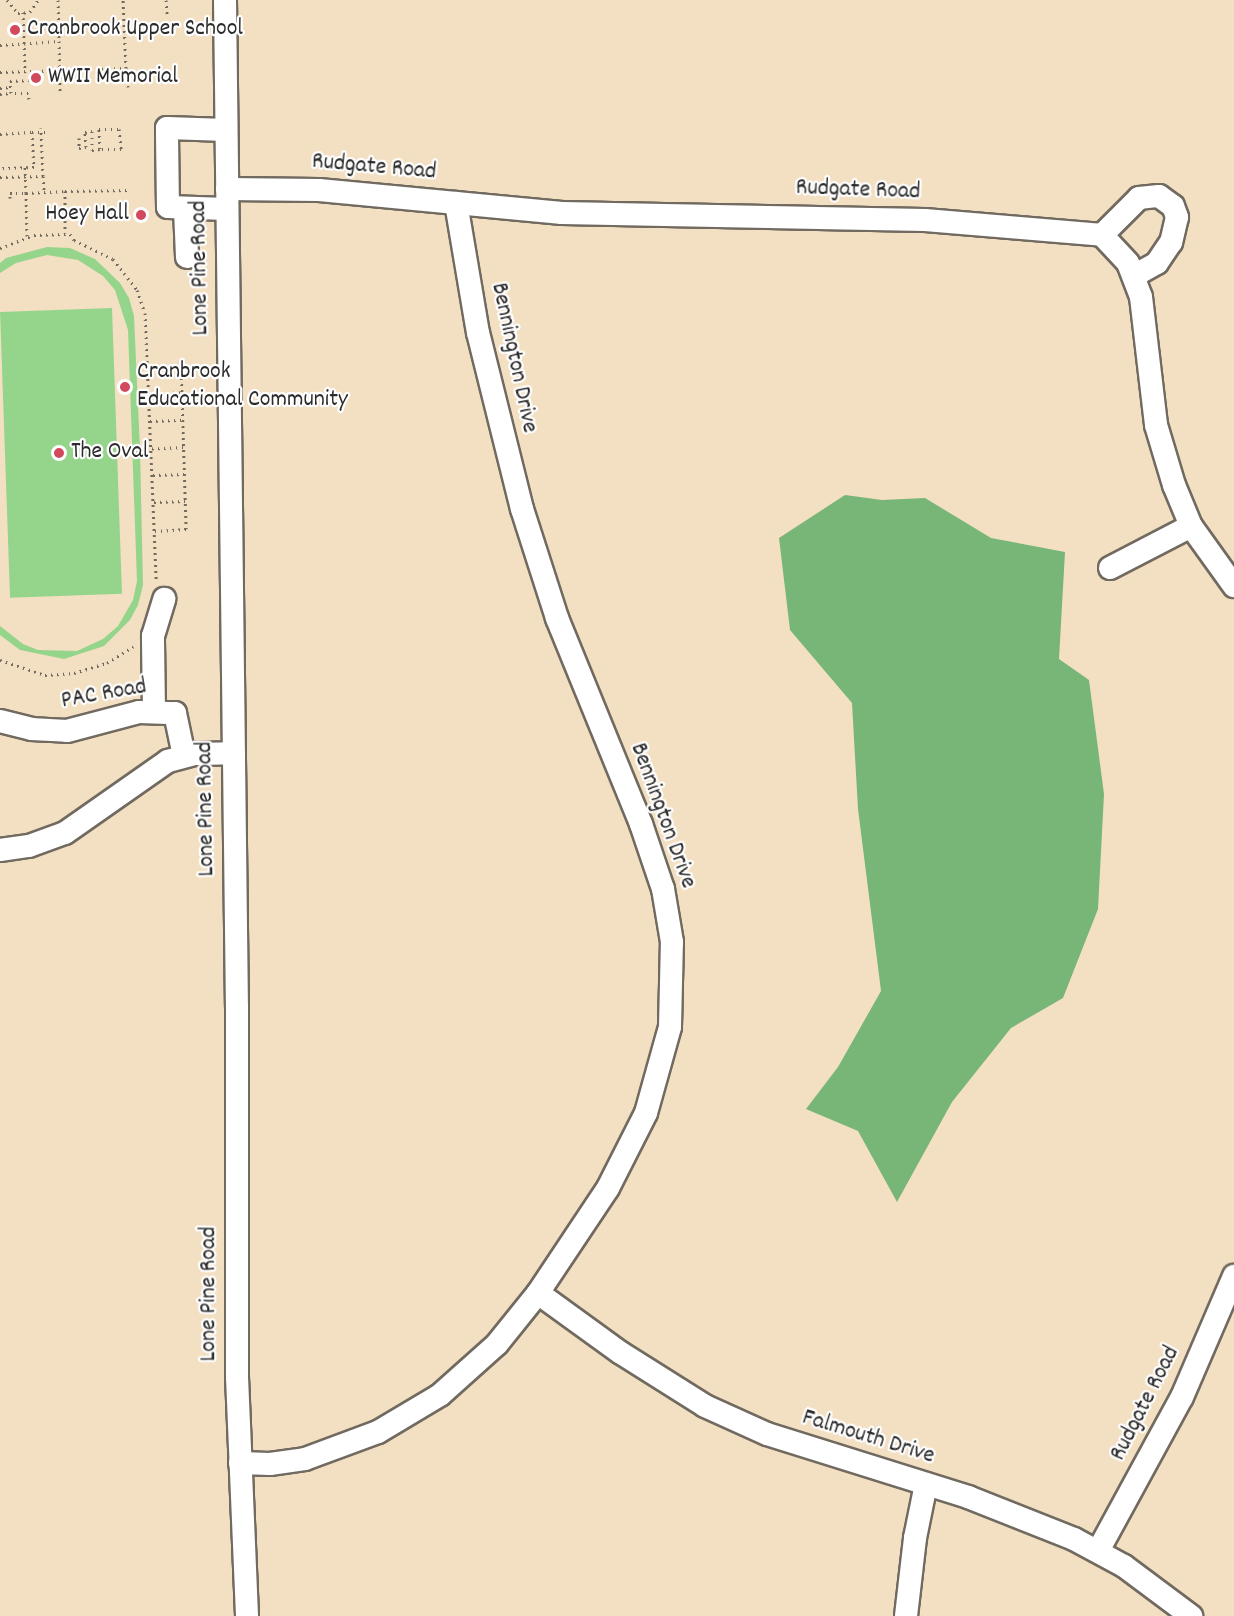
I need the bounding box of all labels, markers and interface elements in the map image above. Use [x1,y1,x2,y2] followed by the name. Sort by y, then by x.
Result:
[27,16,243,44] place label: Cranbrook Upper School
[8,23,22,37] marker: Cranbrook Upper School
[48,64,178,92] place label: WWII Memorial
[29,71,43,85] marker: WWII Memorial
[311,148,437,188] street label: Rudgate Road
[795,174,921,208] street label: Rudgate Road
[185,200,217,336] street label: Lone Pine Road
[45,201,129,229] place label: Hoey Hall
[134,208,148,222] marker: Hoey Hall
[483,280,543,436] street label: Bennington Drive
[137,359,348,415] place label: Cranbrook Educational Community
[118,380,132,394] marker: Cranbrook Educational Community
[71,439,148,467] place label: The Oval
[52,446,66,460] marker: The Oval
[59,673,149,717] street label: PAC Road
[622,739,702,893] street label: Bennington Drive
[191,741,223,877] street label: Lone Pine Road
[196,1227,224,1361] street label: Lone Pine Road
[1105,1342,1187,1466] street label: Rudgate Road
[798,1404,938,1472] street label: Falmouth Drive

